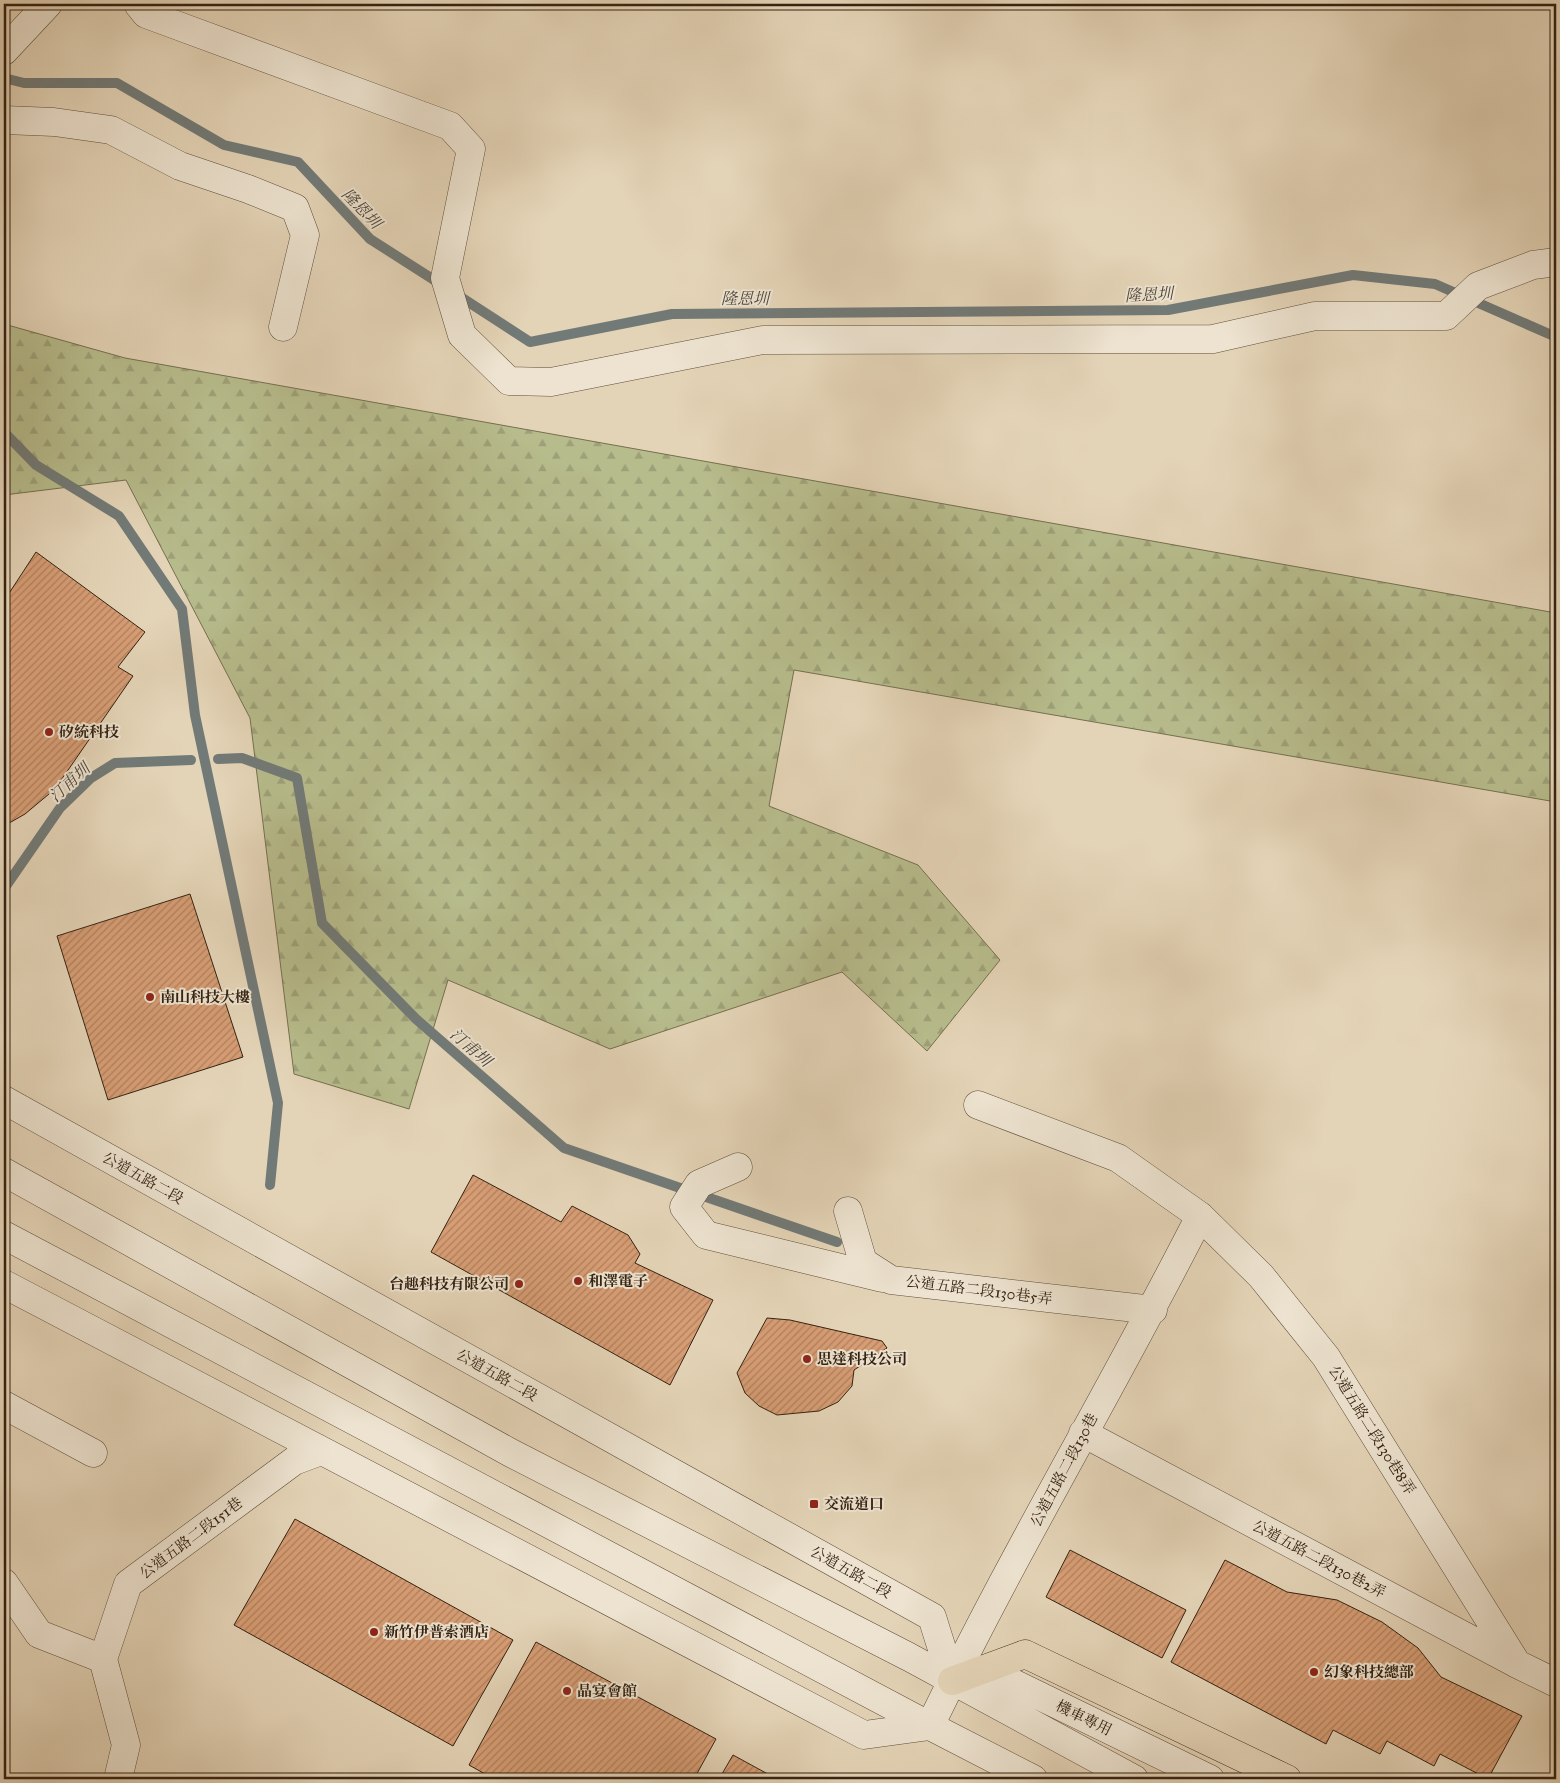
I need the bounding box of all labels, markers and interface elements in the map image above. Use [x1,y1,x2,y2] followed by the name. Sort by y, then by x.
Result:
[338,184,387,234] water label: 隆恩圳
[1125,284,1176,305] water label: 隆恩圳
[721,289,772,308] water label: 隆恩圳
[59,723,119,741] place label: 矽統科技
[43,726,55,738] marker: 矽統科技
[45,757,96,806] water label: 汀甫圳
[160,988,250,1006] place label: 南山科技大樓
[144,991,156,1003] marker: 南山科技大樓
[446,1024,497,1072] water label: 汀甫圳
[99,1148,187,1208] street label: 公道五路二段
[588,1272,648,1290] place label: 和澤電子
[905,1272,1053,1308] street label: 公道五路二段130巷5弄
[389,1275,509,1293] place label: 台趣科技有限公司
[572,1275,584,1287] marker: 和澤電子
[513,1278,525,1290] marker: 台趣科技有限公司
[453,1345,541,1405] street label: 公道五路二段
[817,1350,907,1368] place label: 思達科技公司
[801,1353,813,1365] marker: 思達科技公司
[1325,1362,1419,1498] street label: 公道五路二段130巷8弄
[1027,1410,1101,1530] street label: 公道五路二段130巷
[136,1494,246,1582] street label: 公道五路二段151巷
[824,1495,884,1513] place label: 交流道口
[808,1498,820,1510] marker: 交流道口
[1249,1516,1389,1602] street label: 公道五路二段130巷2弄
[807,1542,895,1602] street label: 公道五路二段
[384,1623,489,1641] place label: 新竹伊普索酒店
[368,1626,380,1638] marker: 新竹伊普索酒店
[1324,1663,1414,1681] place label: 幻象科技總部
[1308,1666,1320,1678] marker: 幻象科技總部
[577,1682,637,1700] place label: 晶宴會館
[561,1685,573,1697] marker: 晶宴會館
[1053,1697,1115,1739] street label: 機車專用

